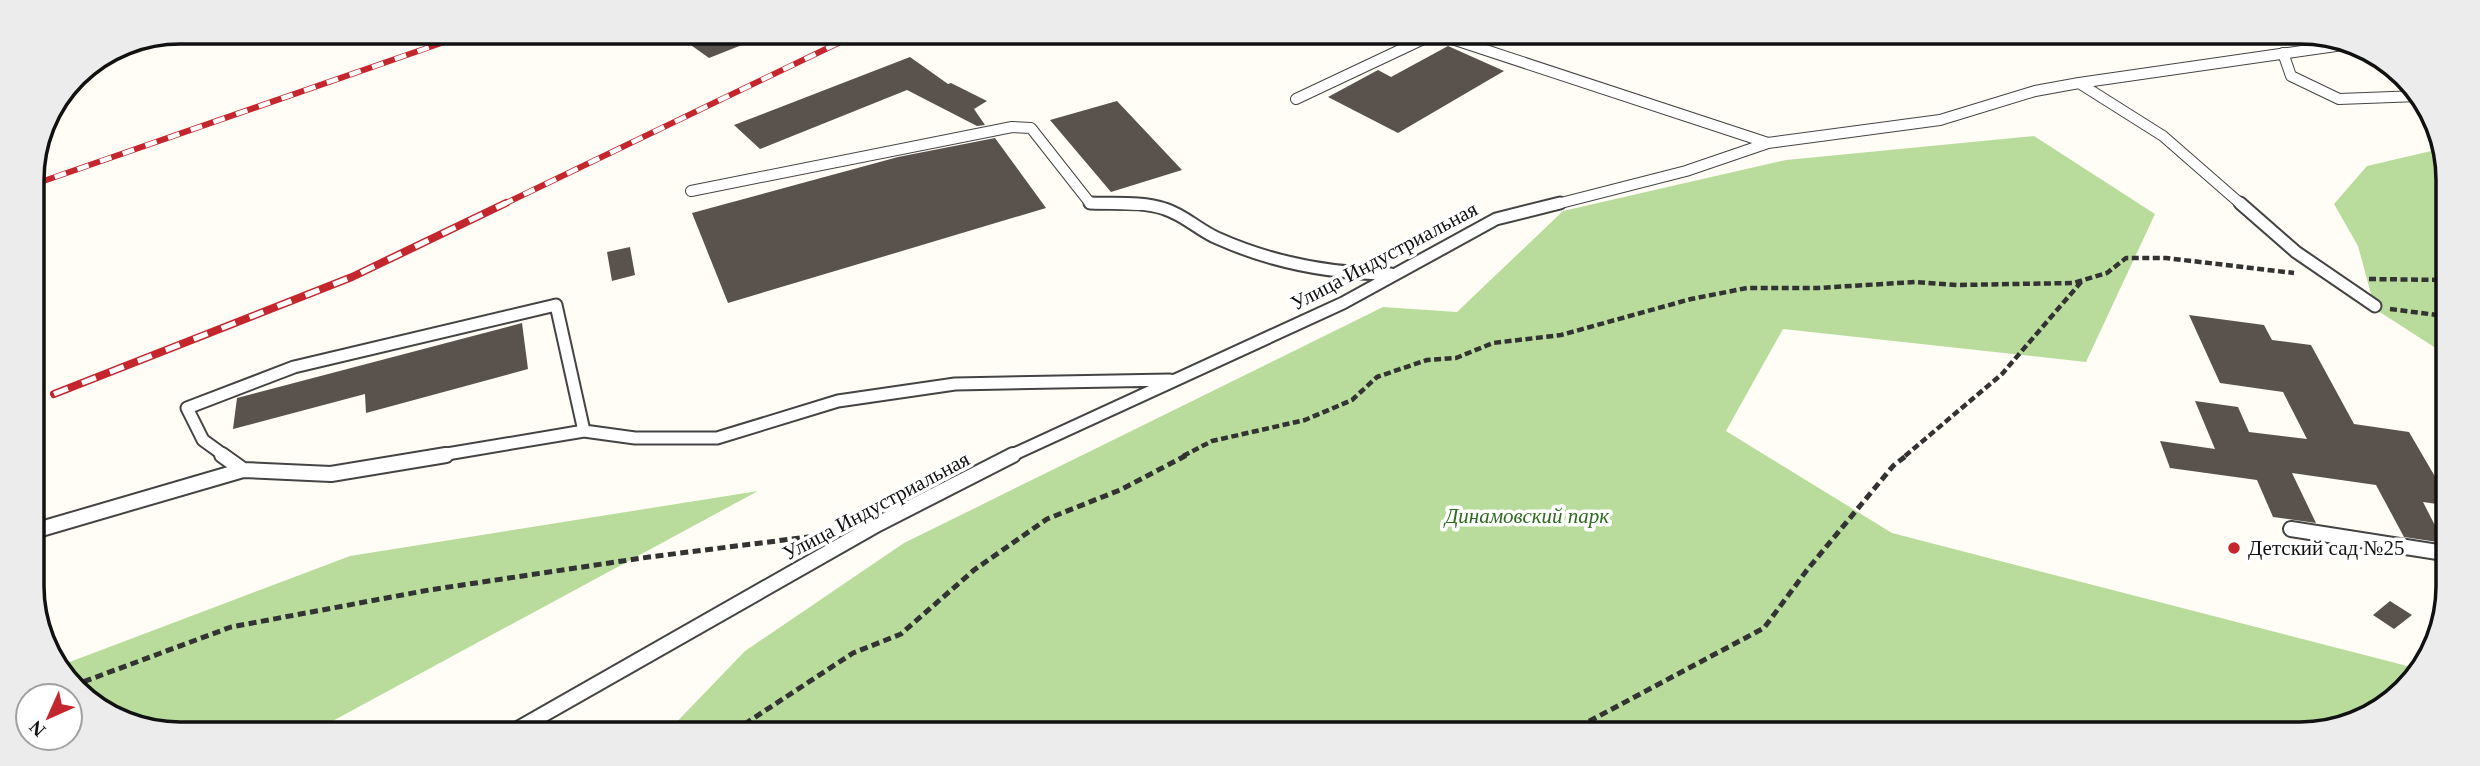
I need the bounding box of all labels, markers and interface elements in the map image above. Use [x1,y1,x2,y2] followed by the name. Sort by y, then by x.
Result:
[1287,196,1482,315] street label: Улица Индустриальная
[779,446,974,565] street label: Улица Индустриальная
[1443,504,1609,528] park label: Динамовский парк
[2248,536,2404,560] place label: Детский сад №25
[2226,540,2242,556] marker: Детский сад №25
[14,682,84,752] north arrow
[25,716,50,741] text: N

